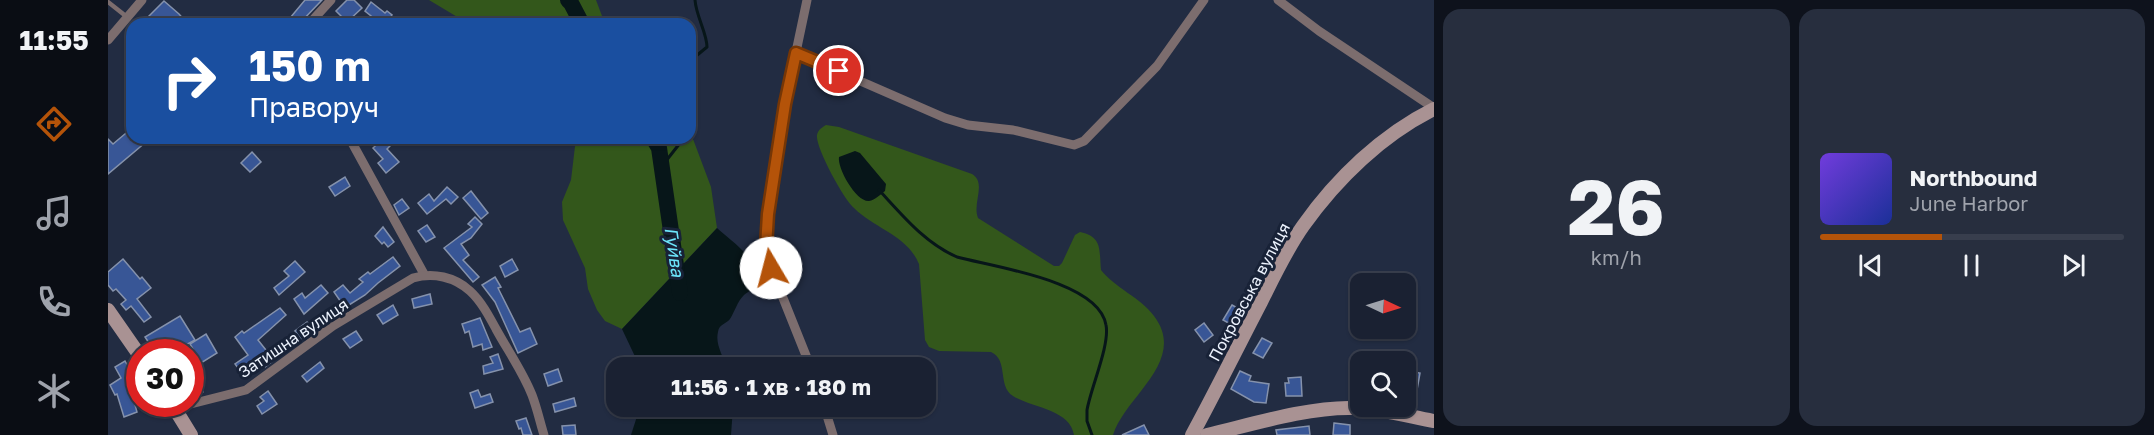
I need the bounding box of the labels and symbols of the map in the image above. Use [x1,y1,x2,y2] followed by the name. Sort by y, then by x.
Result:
[813,45,864,96] pin
[1204,219,1294,365] street label: Покровська вулиця
[661,226,689,279] water label: Гуйва
[739,236,803,300] position arrow
[1350,273,1416,339] north arrow
[234,294,352,382] street label: Затишна вулиця
[126,339,204,417] speed limit sign: 30

